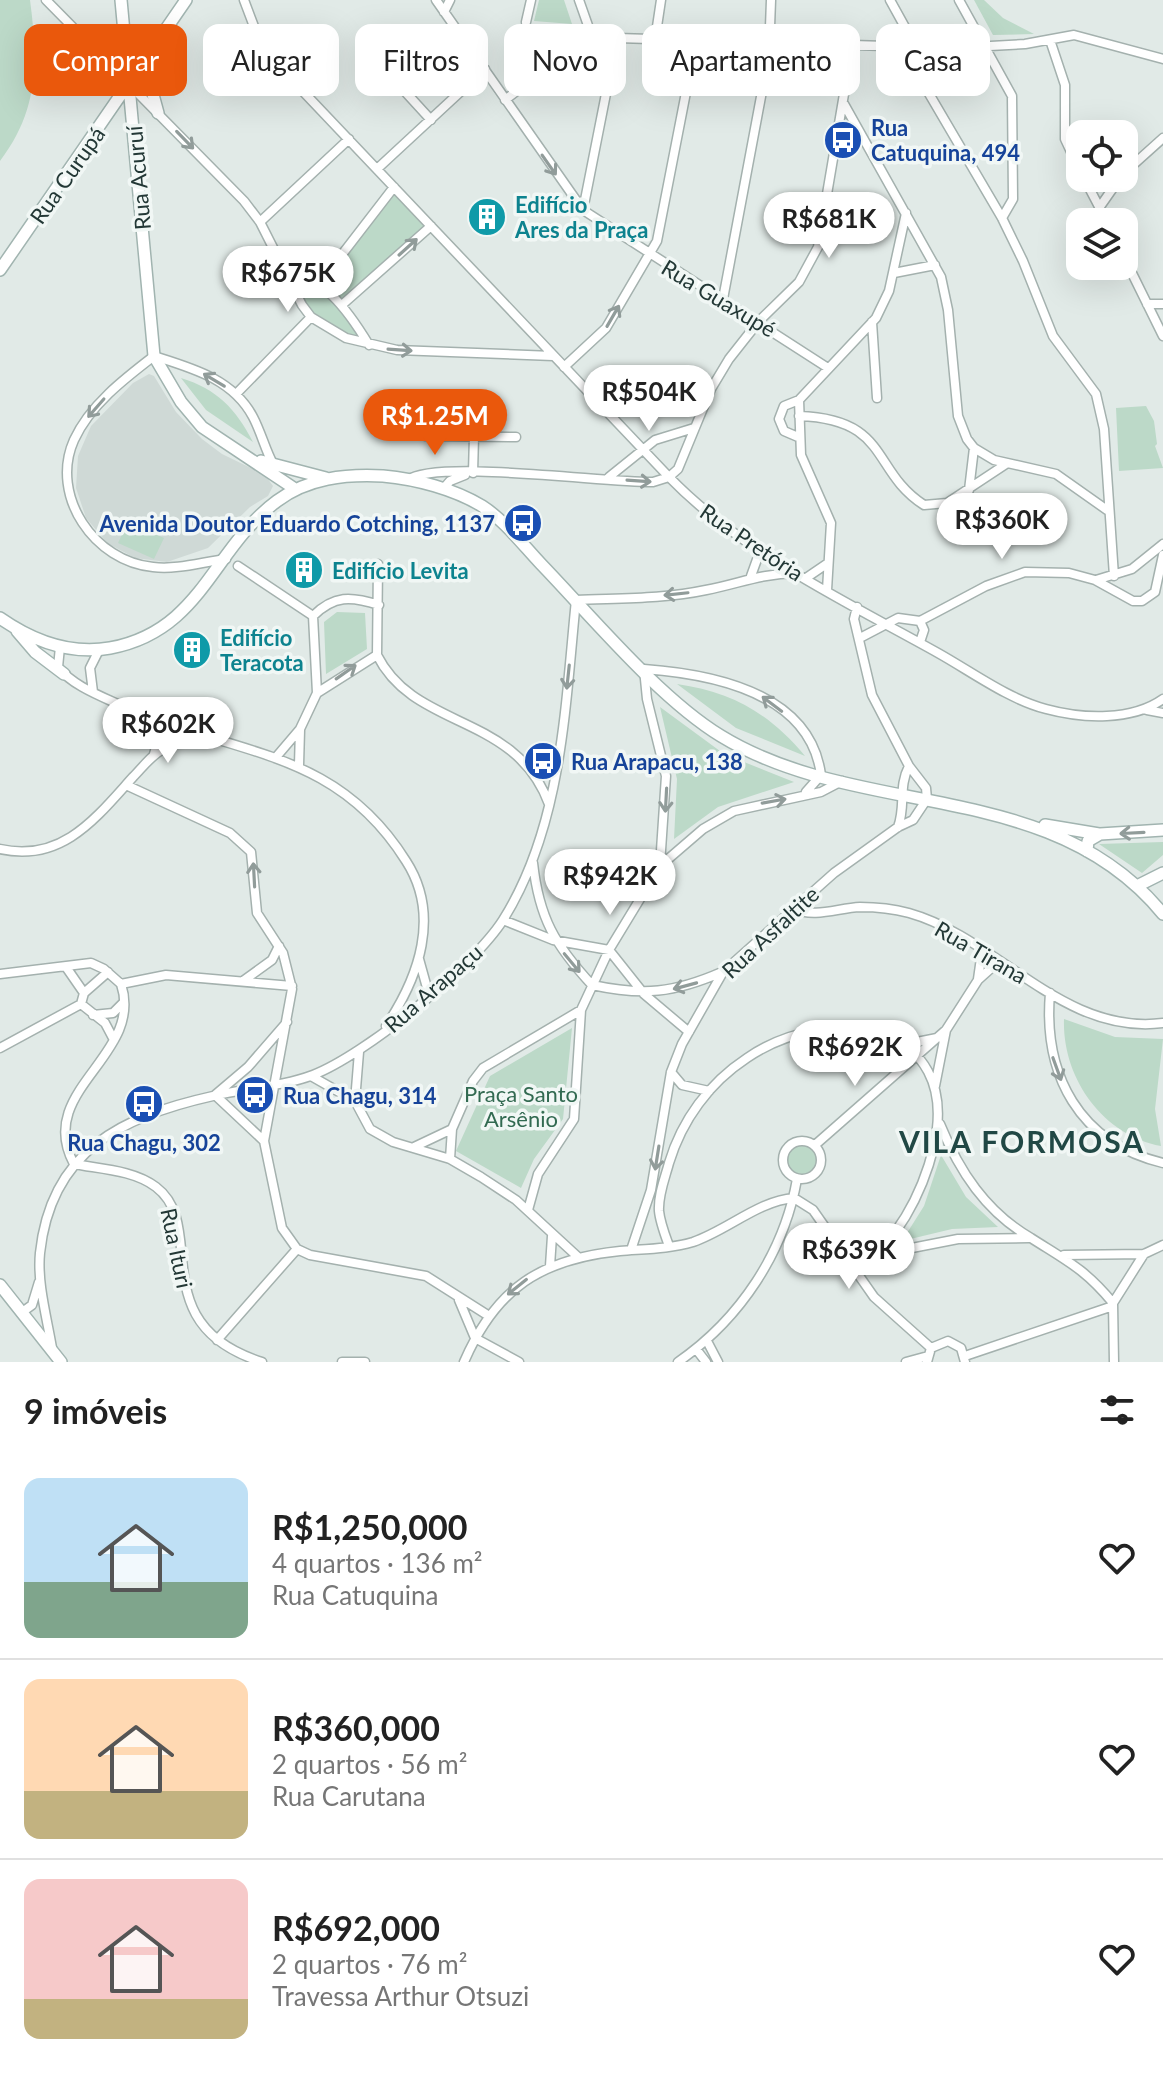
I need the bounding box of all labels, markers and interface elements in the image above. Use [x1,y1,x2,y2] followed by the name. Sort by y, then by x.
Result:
[24,24,187,96] chip: Comprar
[203,24,339,96] chip: Alugar
[355,24,488,96] chip: Filtros
[504,24,626,96] chip: Novo
[642,24,860,96] chip: Apartamento
[876,24,990,96] chip: Casa
[871,114,1020,166] place label: Rua Catuquina, 494
[822,119,864,161] bus stop icon: Rua Catuquina, 494
[1066,120,1138,280] map controls
[1066,120,1138,192] button: locate
[24,121,110,229] street label: Rua Curupá
[120,124,156,231] street label: Rua Acuruí
[175,130,194,150] one-way arrow
[541,153,557,175] one-way arrow
[514,191,648,243] place label: Edifício Ares da Praça
[764,192,894,260] pin: R$681K
[466,196,508,238] building icon: Edifício Ares da Praça
[782,202,876,234] text: R$681K
[1066,208,1138,280] button: layers
[397,238,417,256] one-way arrow
[223,246,353,314] pin: R$675K
[657,253,781,343] street label: Rua Guaxupé
[241,256,335,288] text: R$675K
[605,305,621,328] one-way arrow
[386,342,413,357] one-way arrow
[584,365,714,433] pin: R$504K
[203,371,226,387] one-way arrow
[602,375,696,407] text: R$504K
[361,389,509,457] pin: R$1.25M
[88,398,106,418] one-way arrow
[381,399,489,431] text: R$1.25M
[625,474,652,489] one-way arrow
[937,493,1067,561] pin: R$360K
[695,498,809,586] street label: Rua Pretória
[502,502,544,544] bus stop icon: Avenida Doutor Eduardo Cotching, 1137
[955,503,1049,535] text: R$360K
[98,510,495,537] place label: Avenida Doutor Eduardo Cotching, 1137
[283,549,325,591] building icon: Edifício Levita
[332,557,469,584] place label: Edifício Levita
[663,587,690,602] one-way arrow
[220,624,304,676] place label: Edifício Teracota
[171,629,213,671] building icon: Edifício Teracota
[334,664,356,680] one-way arrow
[561,664,576,690] one-way arrow
[761,696,783,713] one-way arrow
[103,697,233,765] pin: R$602K
[121,707,215,739] text: R$602K
[522,740,564,782] bus stop icon: Rua Arapacu, 138
[571,748,743,775] place label: Rua Arapacu, 138
[658,786,673,813] one-way arrow
[761,793,786,808] one-way arrow
[1119,826,1145,841] one-way arrow
[545,849,675,917] pin: R$942K
[563,859,657,891] text: R$942K
[246,862,261,889] one-way arrow
[716,880,824,984] street label: Rua Asfaltite
[930,915,1032,989] street label: Rua Tirana
[378,938,488,1038] street label: Rua Arapaçu
[563,952,581,973] one-way arrow
[672,980,698,995] one-way arrow
[790,1020,920,1088] pin: R$692K
[808,1030,902,1062] text: R$692K
[1051,1056,1065,1081] one-way arrow
[234,1074,276,1116] bus stop icon: Rua Chagu, 314
[464,1080,578,1132] park label: Praça Santo Arsênio
[283,1082,437,1109] place label: Rua Chagu, 314
[123,1083,165,1125] bus stop icon: Rua Chagu, 302
[898,1123,1145,1159] district label: VILA FORMOSA
[67,1129,221,1156] place label: Rua Chagu, 302
[648,1145,663,1170] one-way arrow
[155,1205,199,1291] street label: Rua Ituri
[784,1223,914,1291] pin: R$639K
[802,1233,896,1265] text: R$639K
[507,1279,528,1296] one-way arrow
[1095,1388,1139,1432] icon: filters
[24,1390,167,1431] text: 9 imóveis
[272,1506,468,1547] text: R$1,250,000
[88,1510,184,1606] icon: home
[1095,1536,1139,1580] icon: heart
[272,1547,482,1579] text: 4 quartos · 136 m²
[272,1579,439,1611] text: Rua Catuquina
[272,1707,440,1748] text: R$360,000
[88,1711,184,1807] icon: home
[1095,1737,1139,1781] icon: heart
[272,1748,467,1780] text: 2 quartos · 56 m²
[272,1780,426,1812] text: Rua Carutana
[272,1907,440,1948] text: R$692,000
[88,1911,184,2007] icon: home
[1095,1937,1139,1981] icon: heart
[272,1948,467,1980] text: 2 quartos · 76 m²
[272,1980,529,2012] text: Travessa Arthur Otsuzi

